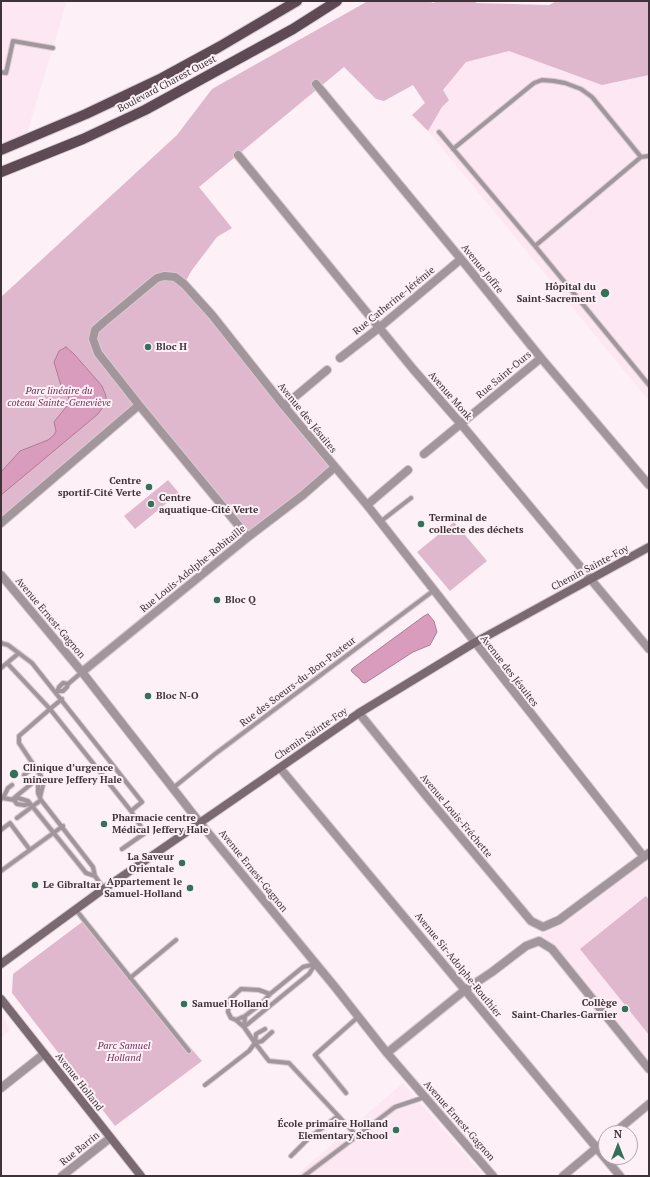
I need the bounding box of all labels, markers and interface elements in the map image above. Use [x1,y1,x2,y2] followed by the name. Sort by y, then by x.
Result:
[116,53,218,115] street label: Boulevard Charest Ouest
[459,242,505,296] street label: Avenue Joffre
[351,264,437,338] street label: Rue Catherine-Jérémie
[517,281,596,304] place label: Hôpital du Saint-Sacrement
[599,287,611,299] marker: Hôpital du Saint-Sacrement
[156,341,187,353] place label: Bloc H
[143,342,153,352] marker: Bloc H
[474,349,534,401] street label: Rue Saint-Ours
[426,369,474,423] street label: Avenue Monk
[275,380,339,456] street label: Avenue des Jésuites
[7,385,111,408] park label: Parc linéaire du coteau Sainte-Geneviève
[58,475,141,498] place label: Centre sportif-Cité Verte
[144,482,154,492] marker: Centre sportif-Cité Verte
[159,492,258,516] place label: Centre aquatique-Cité Verte
[146,499,156,509] marker: Centre aquatique-Cité Verte
[429,512,523,536] place label: Terminal de collecte des déchets
[416,519,426,529] marker: Terminal de collecte des déchets
[138,523,248,615] street label: Rue Louis-Adolphe-Robitaille
[549,543,631,593] street label: Chemin Sainte-Foy
[13,575,87,661] street label: Avenue Ernest-Gagnon
[225,594,256,606] place label: Bloc Q
[212,595,222,605] marker: Bloc Q
[477,633,541,709] street label: Avenue des Jésuites
[238,634,358,730] street label: Rue des Soeurs-du-Bon-Pasteur
[156,690,199,702] place label: Bloc N-O
[143,691,153,701] marker: Bloc N-O
[272,705,350,763] street label: Chemin Sainte-Foy
[23,762,122,786] place label: Clinique d’urgence mineure Jeffery Hale
[8,768,20,780] marker: Clinique d’urgence mineure Jeffery Hale
[417,772,495,860] street label: Avenue Louis-Fréchette
[112,812,208,836] place label: Pharmacie centre Médical Jeffery Hale
[99,819,109,829] marker: Pharmacie centre Médical Jeffery Hale
[216,827,290,915] street label: Avenue Ernest-Gagnon
[128,851,174,874] place label: La Saveur Orientale
[177,858,187,868] marker: La Saveur Orientale
[104,876,182,900] place label: Appartement le Samuel-Holland
[43,879,100,891] place label: Le Gibraltar
[30,880,40,890] marker: Le Gibraltar
[185,883,195,893] marker: Appartement le Samuel-Holland
[412,910,504,1020] street label: Avenue Sir-Adolphe-Routhier
[512,997,617,1020] place label: Collège Saint-Charles-Garnier
[192,998,268,1010] place label: Samuel Holland
[179,999,189,1009] marker: Samuel Holland
[620,1004,630,1014] marker: Collège Saint-Charles-Garnier
[98,1040,150,1064] park label: Parc Samuel Holland
[53,1051,105,1113] street label: Avenue Holland
[421,1078,497,1164] street label: Avenue Ernest-Gagnon
[277,1118,388,1142] place label: École primaire Holland Elementary School
[391,1125,401,1135] marker: École primaire Holland Elementary School
[598,1125,638,1165] north arrow
[614,1127,622,1141] text: N
[58,1129,102,1169] street label: Rue Barrin

